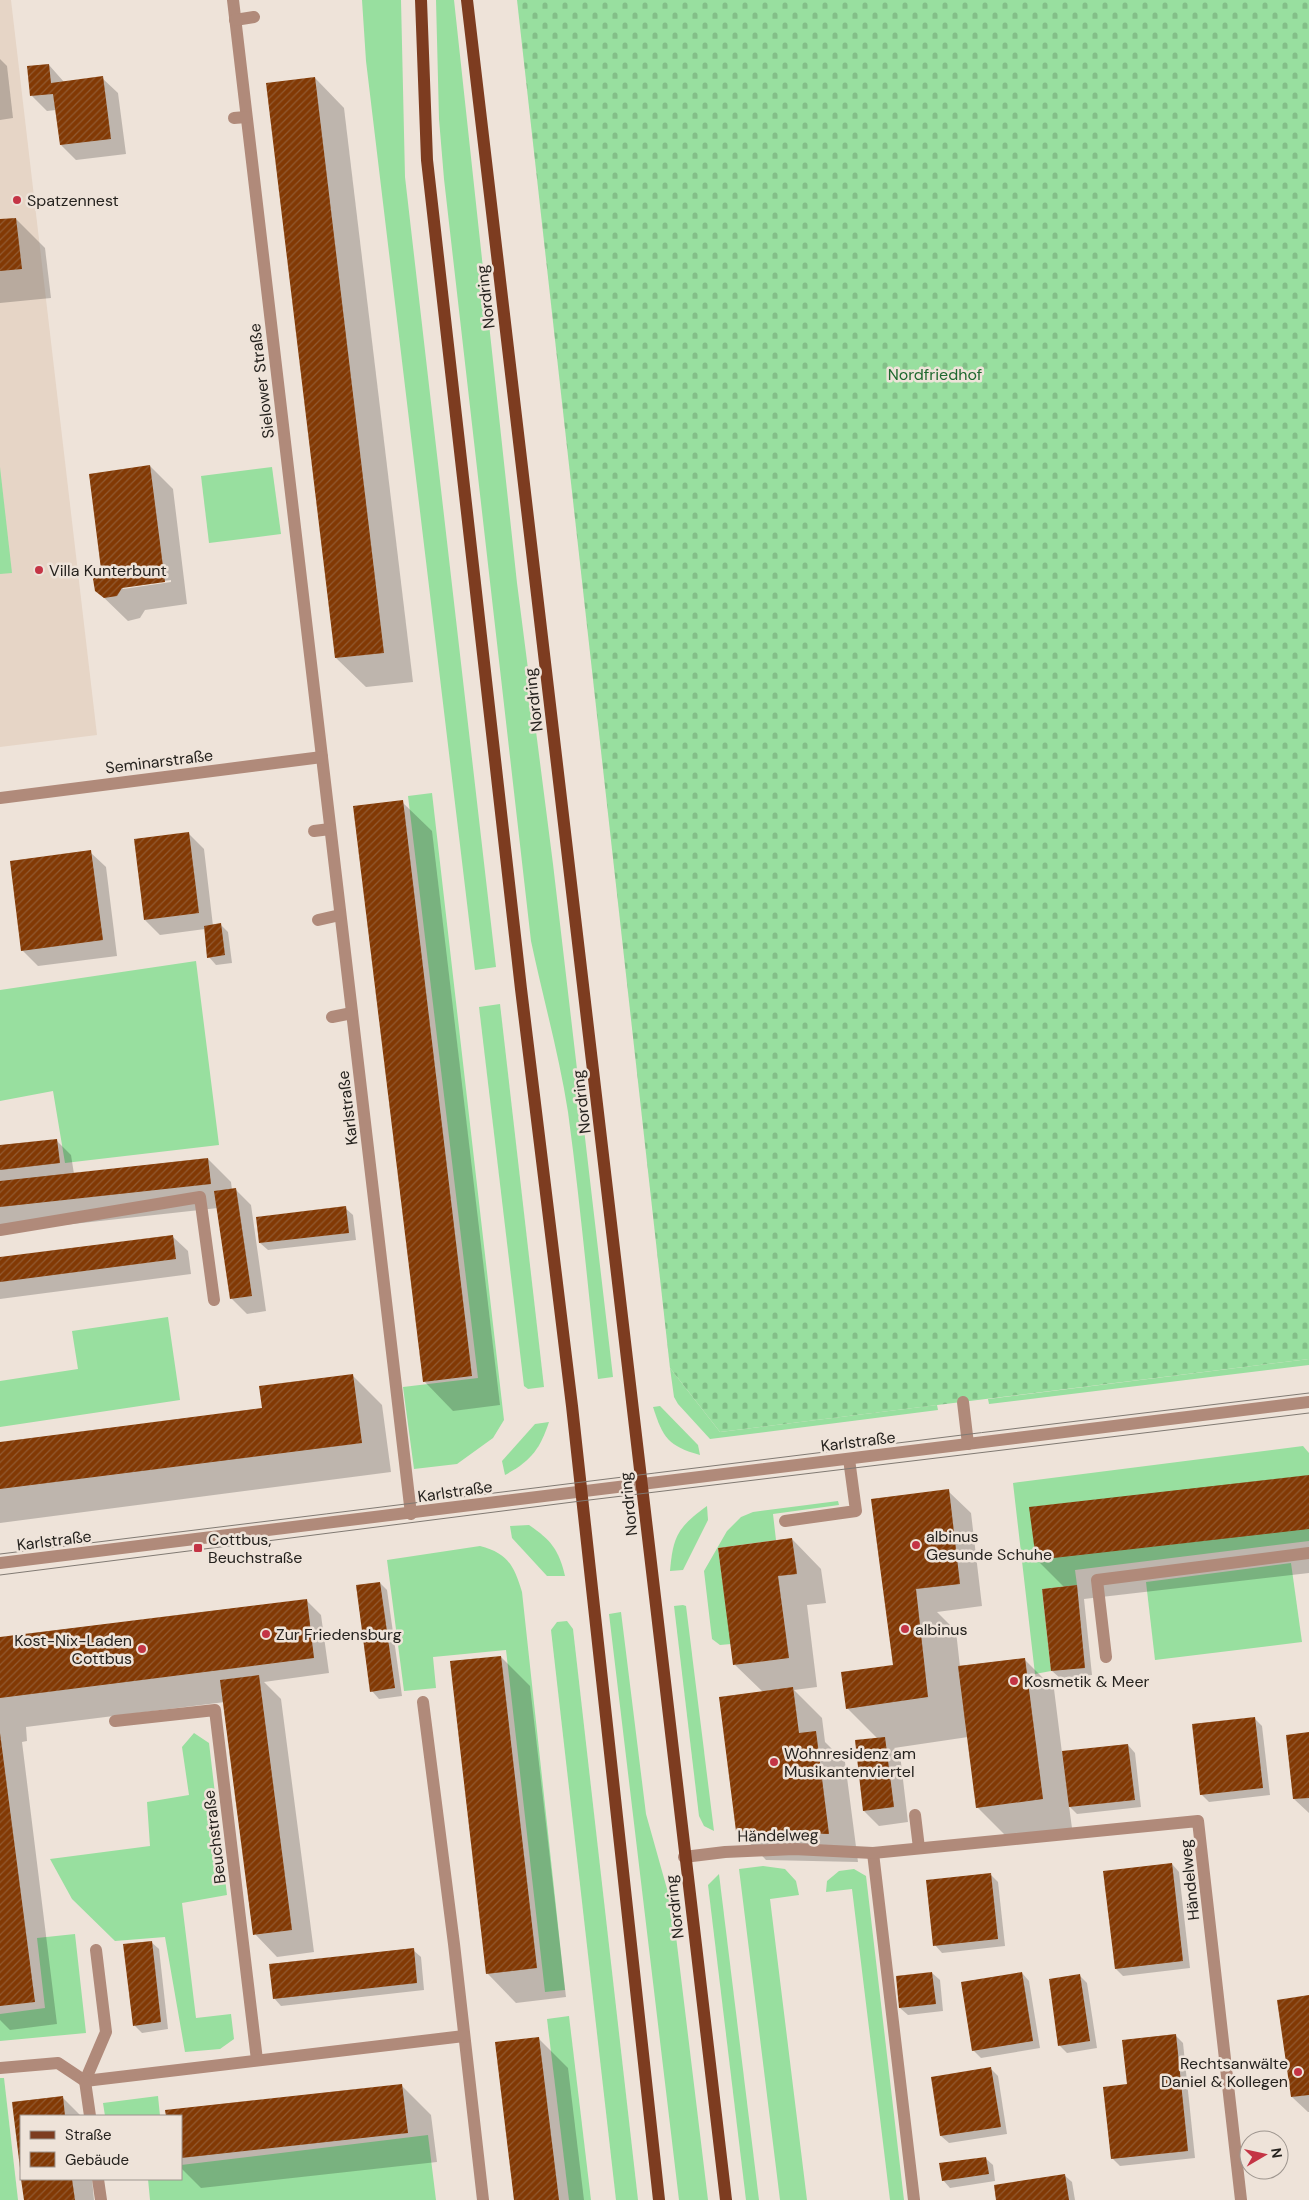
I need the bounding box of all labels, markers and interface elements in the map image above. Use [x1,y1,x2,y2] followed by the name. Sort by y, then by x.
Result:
[27,190,119,211] place label: Spatzennest
[11,194,23,206] marker: Spatzennest
[471,264,500,330] street label: Nordring
[244,322,279,440] street label: Sielower Straße
[888,364,982,385] park label: Nordfriedhof
[49,560,167,581] place label: Villa Kunterbunt
[33,564,45,576] marker: Villa Kunterbunt
[519,667,548,733] street label: Nordring
[104,744,214,779] street label: Seminarstraße
[332,1069,363,1147] street label: Karlstraße
[567,1069,596,1135] street label: Nordring
[819,1426,897,1457] street label: Karlstraße
[615,1471,642,1537] street label: Nordring
[416,1476,494,1507] street label: Karlstraße
[15,1525,93,1556] street label: Karlstraße
[926,1526,1052,1565] place label: albinus Gesunde Schuhe
[208,1529,302,1568] place label: Cottbus, Beuchstraße
[910,1539,922,1551] marker: albinus Gesunde Schuhe
[192,1542,204,1554] marker: Cottbus, Beuchstraße
[915,1619,968,1640] place label: albinus
[899,1623,911,1635] marker: albinus
[276,1624,402,1645] place label: Zur Friedensburg
[260,1628,272,1640] marker: Zur Friedensburg
[14,1630,132,1669] place label: Kost-Nix-Laden Cottbus
[136,1643,148,1655] marker: Kost-Nix-Laden Cottbus
[1024,1671,1149,1692] place label: Kosmetik & Meer
[1008,1675,1020,1687] marker: Kosmetik & Meer
[784,1743,916,1782] place label: Wohnresidenz am Musikantenviertel
[768,1756,780,1768] marker: Wohnresidenz am Musikantenviertel
[198,1789,231,1885] street label: Beuchstraße
[737,1824,819,1847] street label: Händelweg
[1175,1838,1204,1922] street label: Händelweg
[660,1874,689,1940] street label: Nordring
[1161,2053,1288,2092] place label: Rechtsanwälte Daniel & Kollegen
[1292,2066,1304,2078] marker: Rechtsanwälte Daniel & Kollegen
[20,2115,182,2180] legend
[65,2125,112,2145] text: Straße
[1239,2130,1289,2180] north arrow
[1267,2147,1287,2159] text: N
[65,2150,129,2170] text: Gebäude

